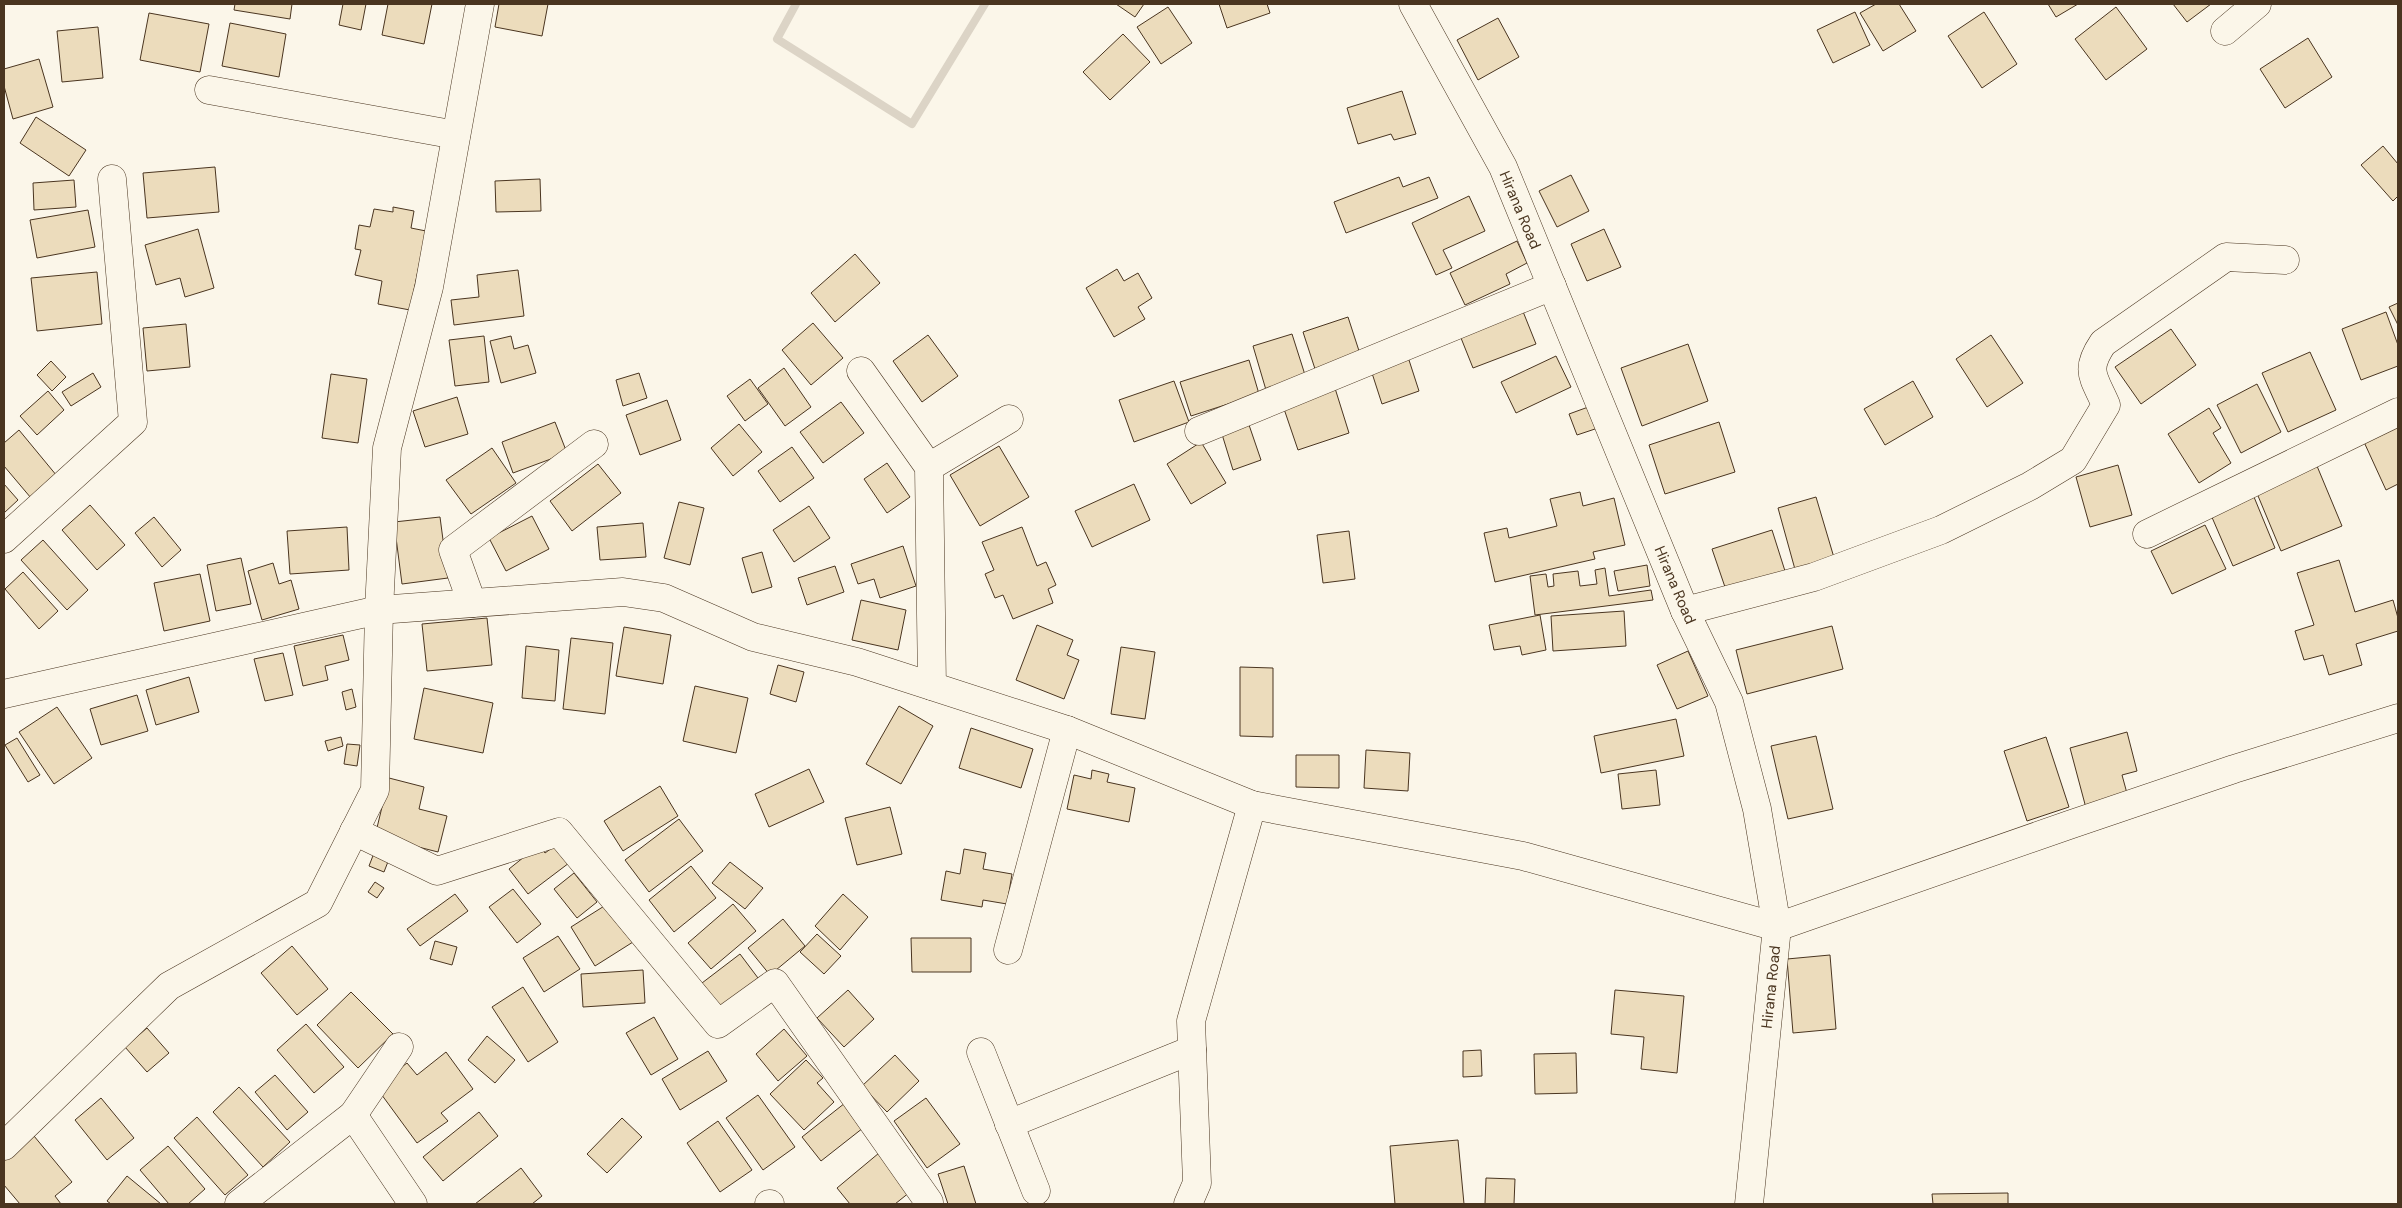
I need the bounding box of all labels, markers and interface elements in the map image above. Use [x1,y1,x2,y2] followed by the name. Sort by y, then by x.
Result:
[1495,168,1545,252] street label: Hirana Road
[1650,543,1700,627] street label: Hirana Road
[1757,945,1785,1029] street label: Hirana Road

